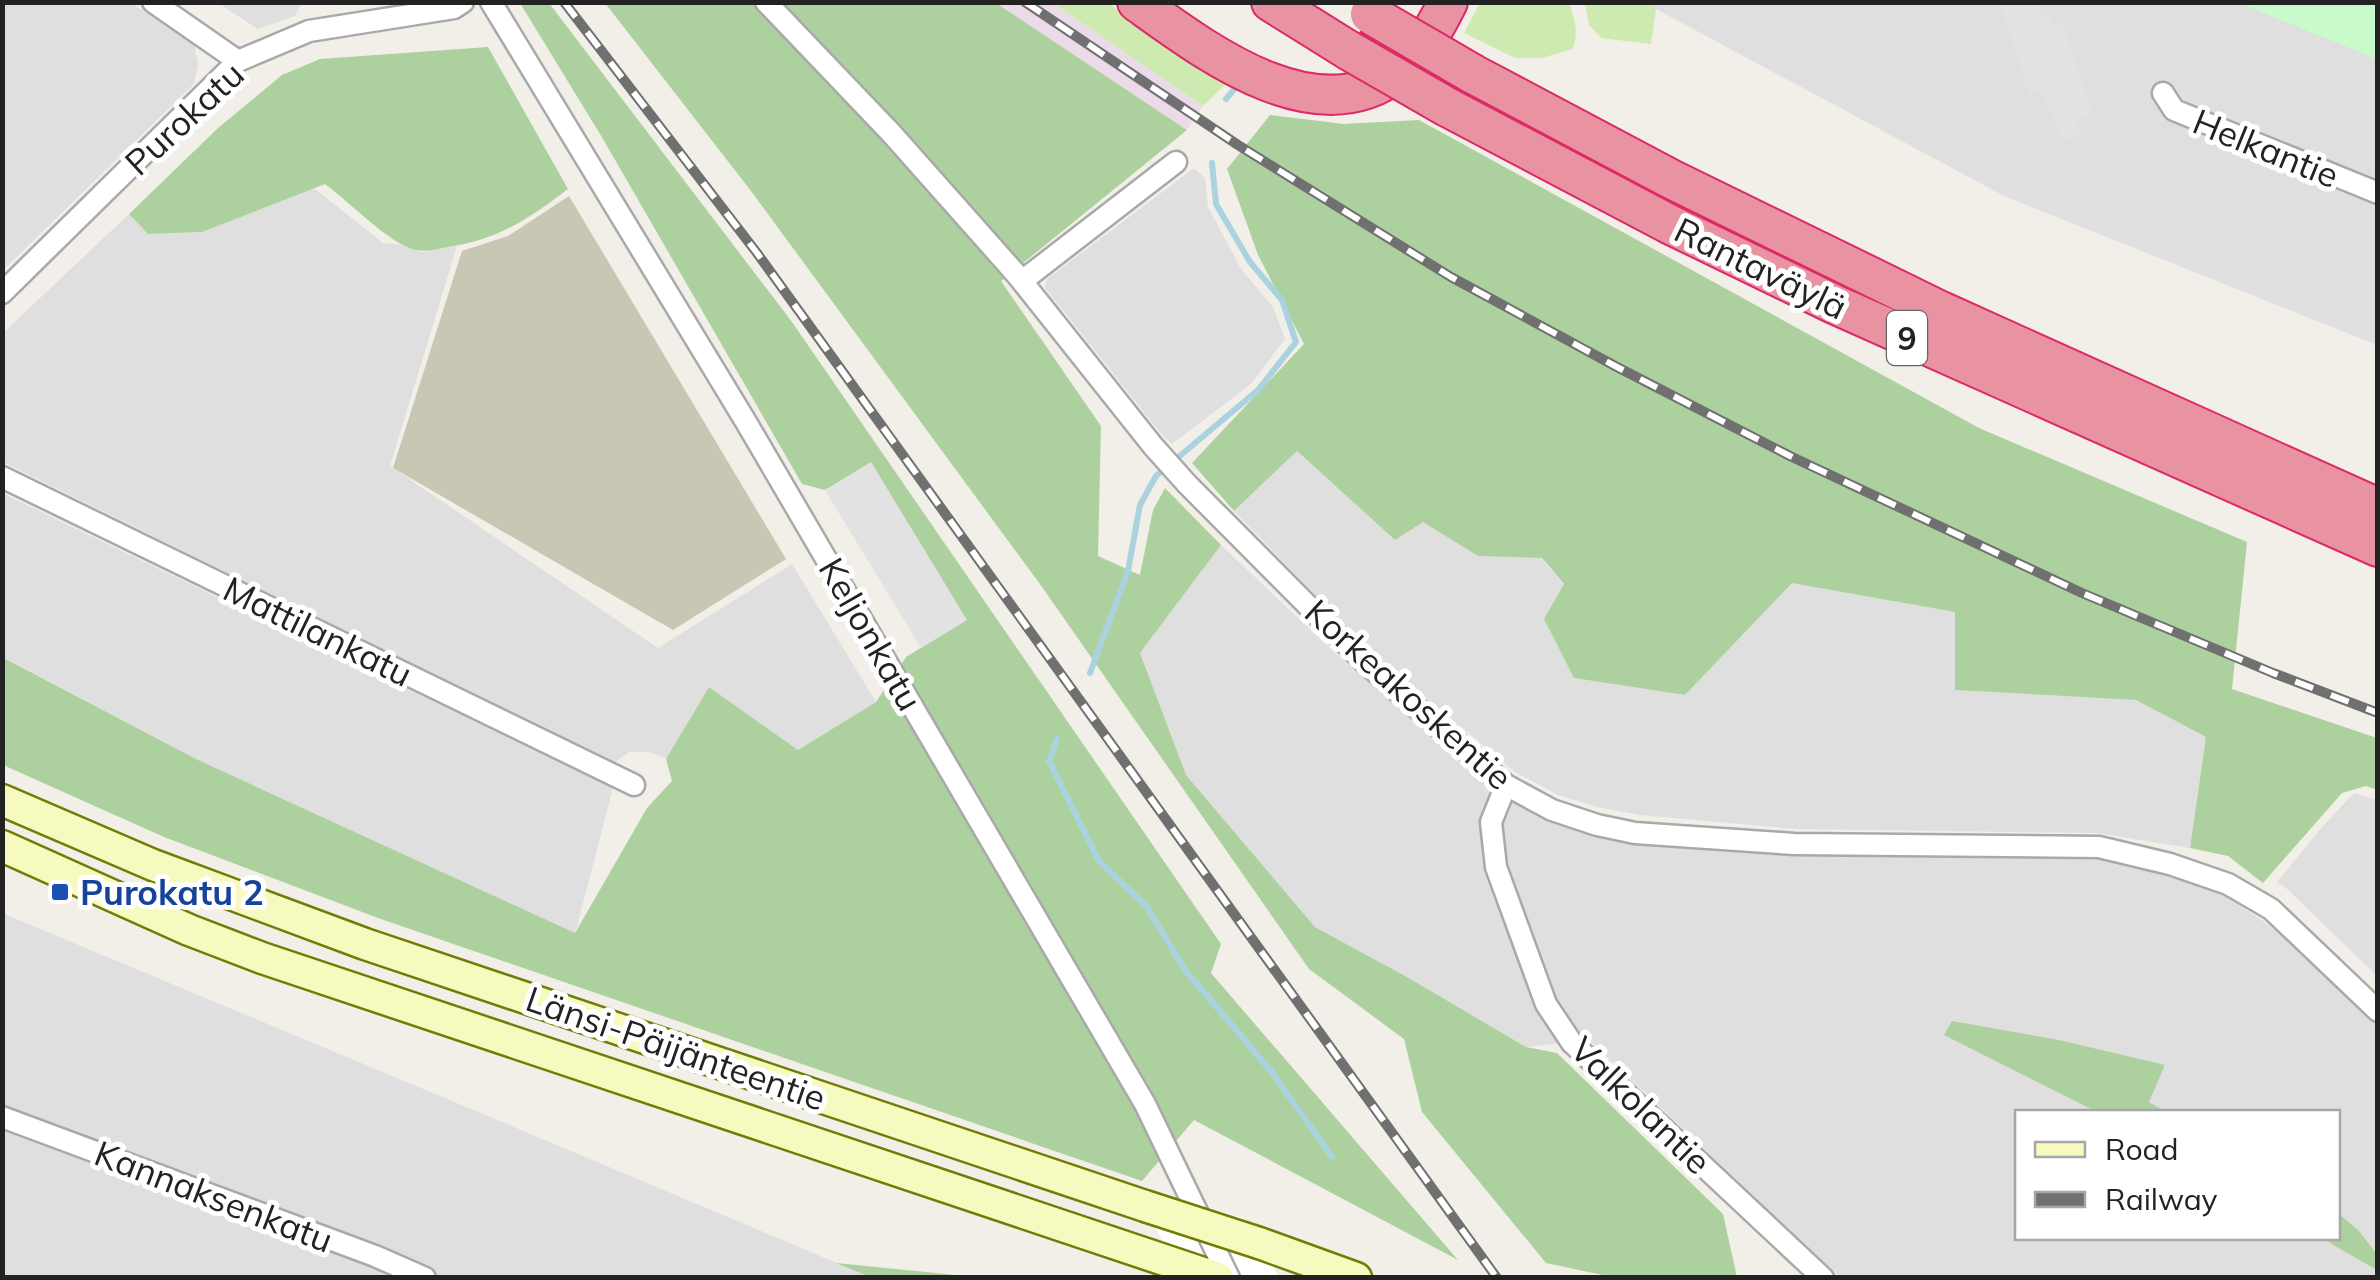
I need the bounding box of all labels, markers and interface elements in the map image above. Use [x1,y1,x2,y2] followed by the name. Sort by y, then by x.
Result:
[115,52,253,184] street label: Purokatu
[2187,99,2345,197] street label: Helkantie
[1668,207,1854,329] street label: Rantaväylä
[1887,311,1927,365] road number: 9
[810,550,932,718] street label: Keljonkatu
[216,566,420,696] street label: Mattilankatu
[1296,589,1522,799] street label: Korkeakoskentie
[80,870,264,914] place label: Purokatu 2
[49,881,71,903] marker: Purokatu 2
[521,976,831,1120] street label: Länsi-Päijänteentie
[1561,1027,1721,1183] street label: Valkolantie
[2015,1110,2340,1240] legend
[89,1130,339,1262] street label: Kannaksenkatu
[2105,1130,2179,1168] text: Road
[2105,1180,2218,1218] text: Railway

